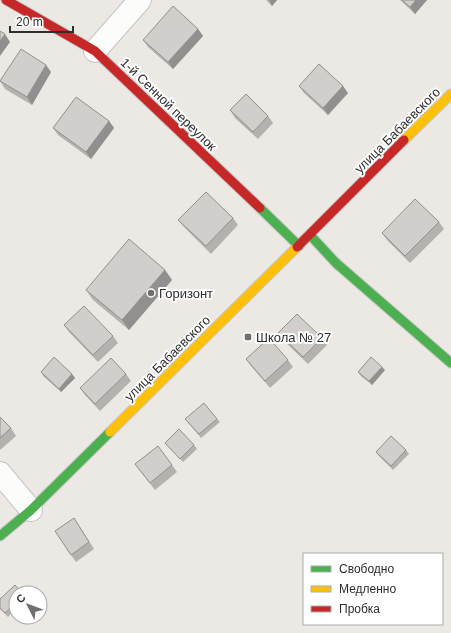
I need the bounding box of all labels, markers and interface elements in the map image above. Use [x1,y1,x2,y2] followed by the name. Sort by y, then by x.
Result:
[10,8,73,34] scale bar
[16,15,43,29] text: 20 m
[118,55,220,154] street label: 1-й Сенной переулок
[351,84,443,176] street label: улица Бабаевского
[159,286,213,301] place label: Горизонт
[146,288,156,298] marker: Горизонт
[121,312,213,404] street label: улица Бабаевского
[256,330,331,345] place label: Школа № 27
[243,332,253,342] marker: Школа № 27
[303,553,443,625] legend
[339,562,394,576] text: Свободно
[339,582,396,596] text: Медленно
[8,585,48,625] north arrow
[13,591,28,605] text: С
[339,602,380,616] text: Пробка

